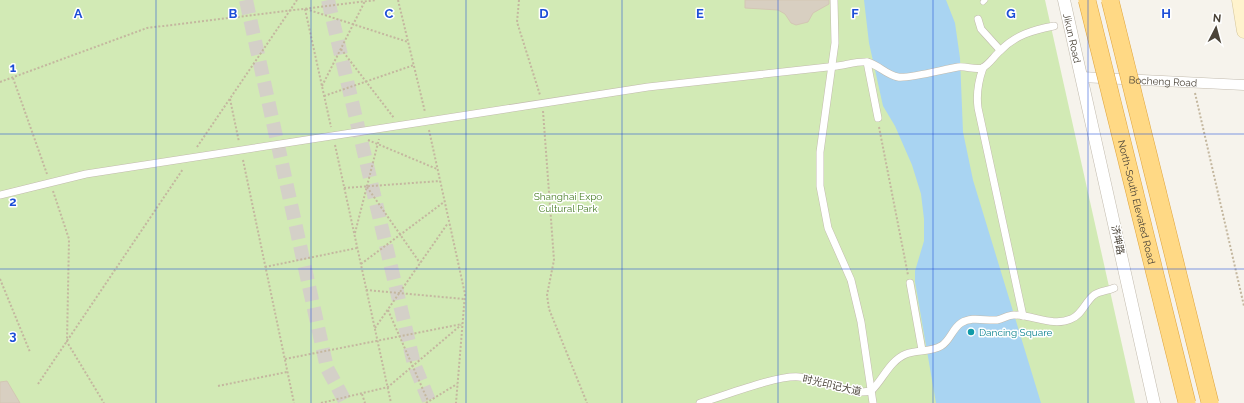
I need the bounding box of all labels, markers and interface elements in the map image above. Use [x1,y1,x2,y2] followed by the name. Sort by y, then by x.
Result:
[74,6,83,21] text: A
[229,6,238,21] text: B
[385,6,394,21] text: C
[539,6,549,21] text: D
[696,6,704,21] text: E
[851,6,859,21] text: F
[1006,6,1016,21] text: G
[1161,6,1171,21] text: H
[1196,8,1236,48] north arrow
[1062,12,1083,64] street label: Jikun Road
[1212,12,1222,25] text: N
[10,60,17,75] text: 1
[1128,74,1197,88] street label: Bocheng Road
[1116,139,1158,265] street label: North-South Elevated Road
[534,191,602,214] park label: Shanghai Expo Cultural Park
[9,194,17,209] text: 2
[1110,224,1126,256] street label: 济坤路
[966,327,976,337] marker: Dancing Square
[979,327,1053,338] place label: Dancing Square
[9,328,17,343] text: 3
[802,373,862,397] street label: 时光印记大道

